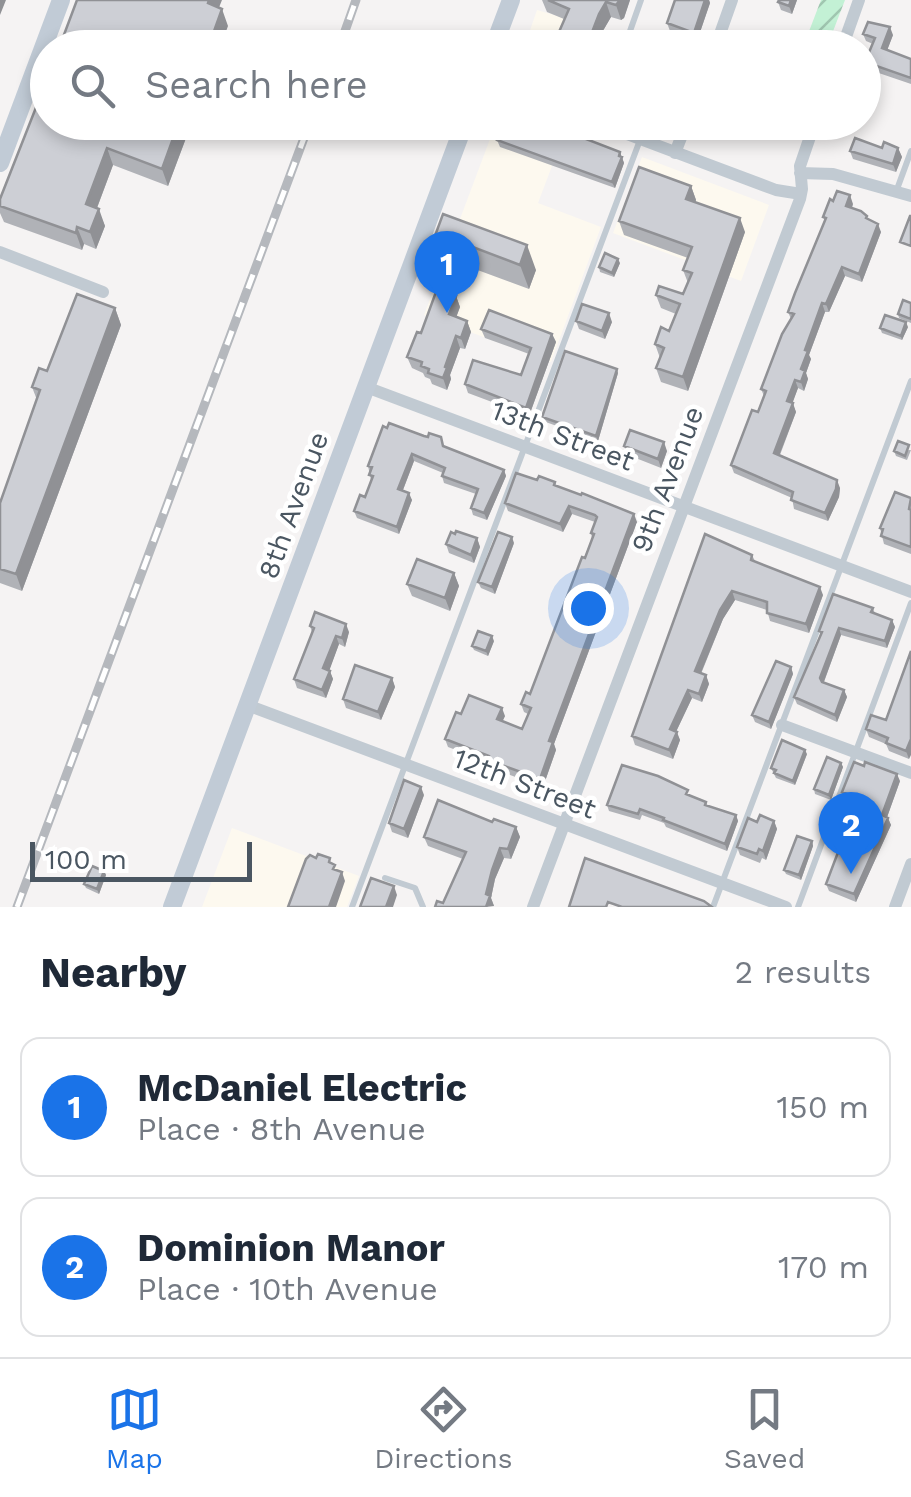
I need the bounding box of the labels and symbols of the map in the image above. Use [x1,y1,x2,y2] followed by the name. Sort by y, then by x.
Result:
[414,230,480,313] pin: 1
[487,393,639,478] street label: 13th Street
[625,401,710,557] street label: 9th Avenue
[252,427,335,583] street label: 8th Avenue
[563,583,614,634] your location
[449,741,601,826] street label: 12th Street
[818,792,884,874] pin: 2
[30,837,252,881] scale bar

